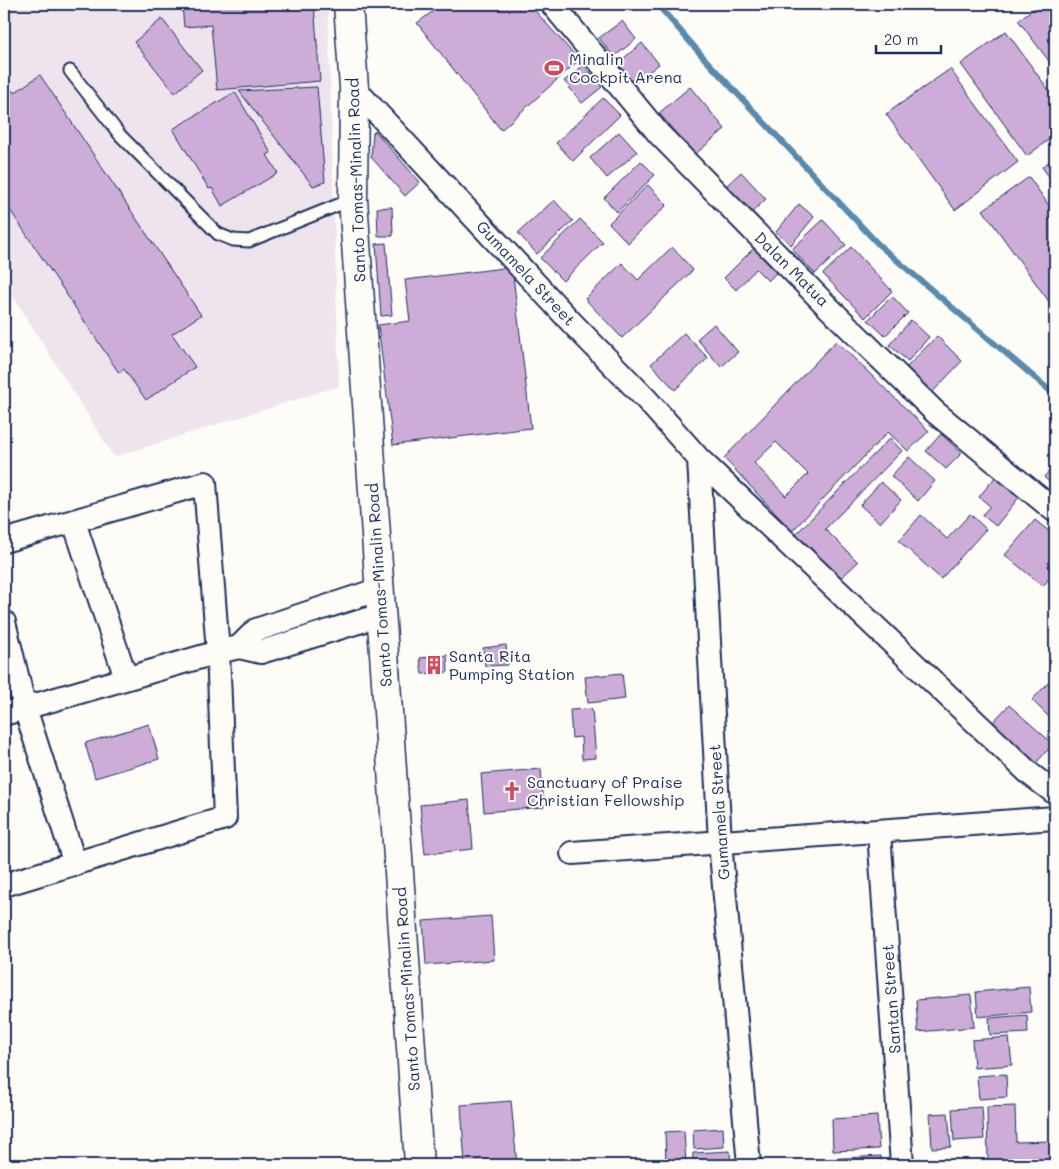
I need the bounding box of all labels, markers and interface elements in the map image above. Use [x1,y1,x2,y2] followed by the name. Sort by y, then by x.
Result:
[876,22,942,54] scale bar
[884,29,918,49] text: 20 m
[569,48,683,87] place label: Minalin Cockpit Arena
[543,57,565,79] sports icon: Minalin Cockpit Arena
[341,78,370,283] street label: Santo Tomas-Minalin Road
[472,216,580,330] street label: Gumamela Street
[750,227,834,311] street label: Dalan Matua
[361,482,396,688] street label: Santo Tomas-Minalin Road
[449,645,575,684] place label: Santa Rita Pumping Station
[423,654,445,676] building icon: Santa Rita Pumping Station
[703,743,734,881] street label: Gumamela Street
[527,771,685,810] place label: Sanctuary of Praise Christian Fellowship
[501,780,523,802] church icon: Sanctuary of Praise Christian Fellowship
[389,886,424,1092] street label: Santo Tomas-Minalin Road
[876,944,905,1055] street label: Santan Street

